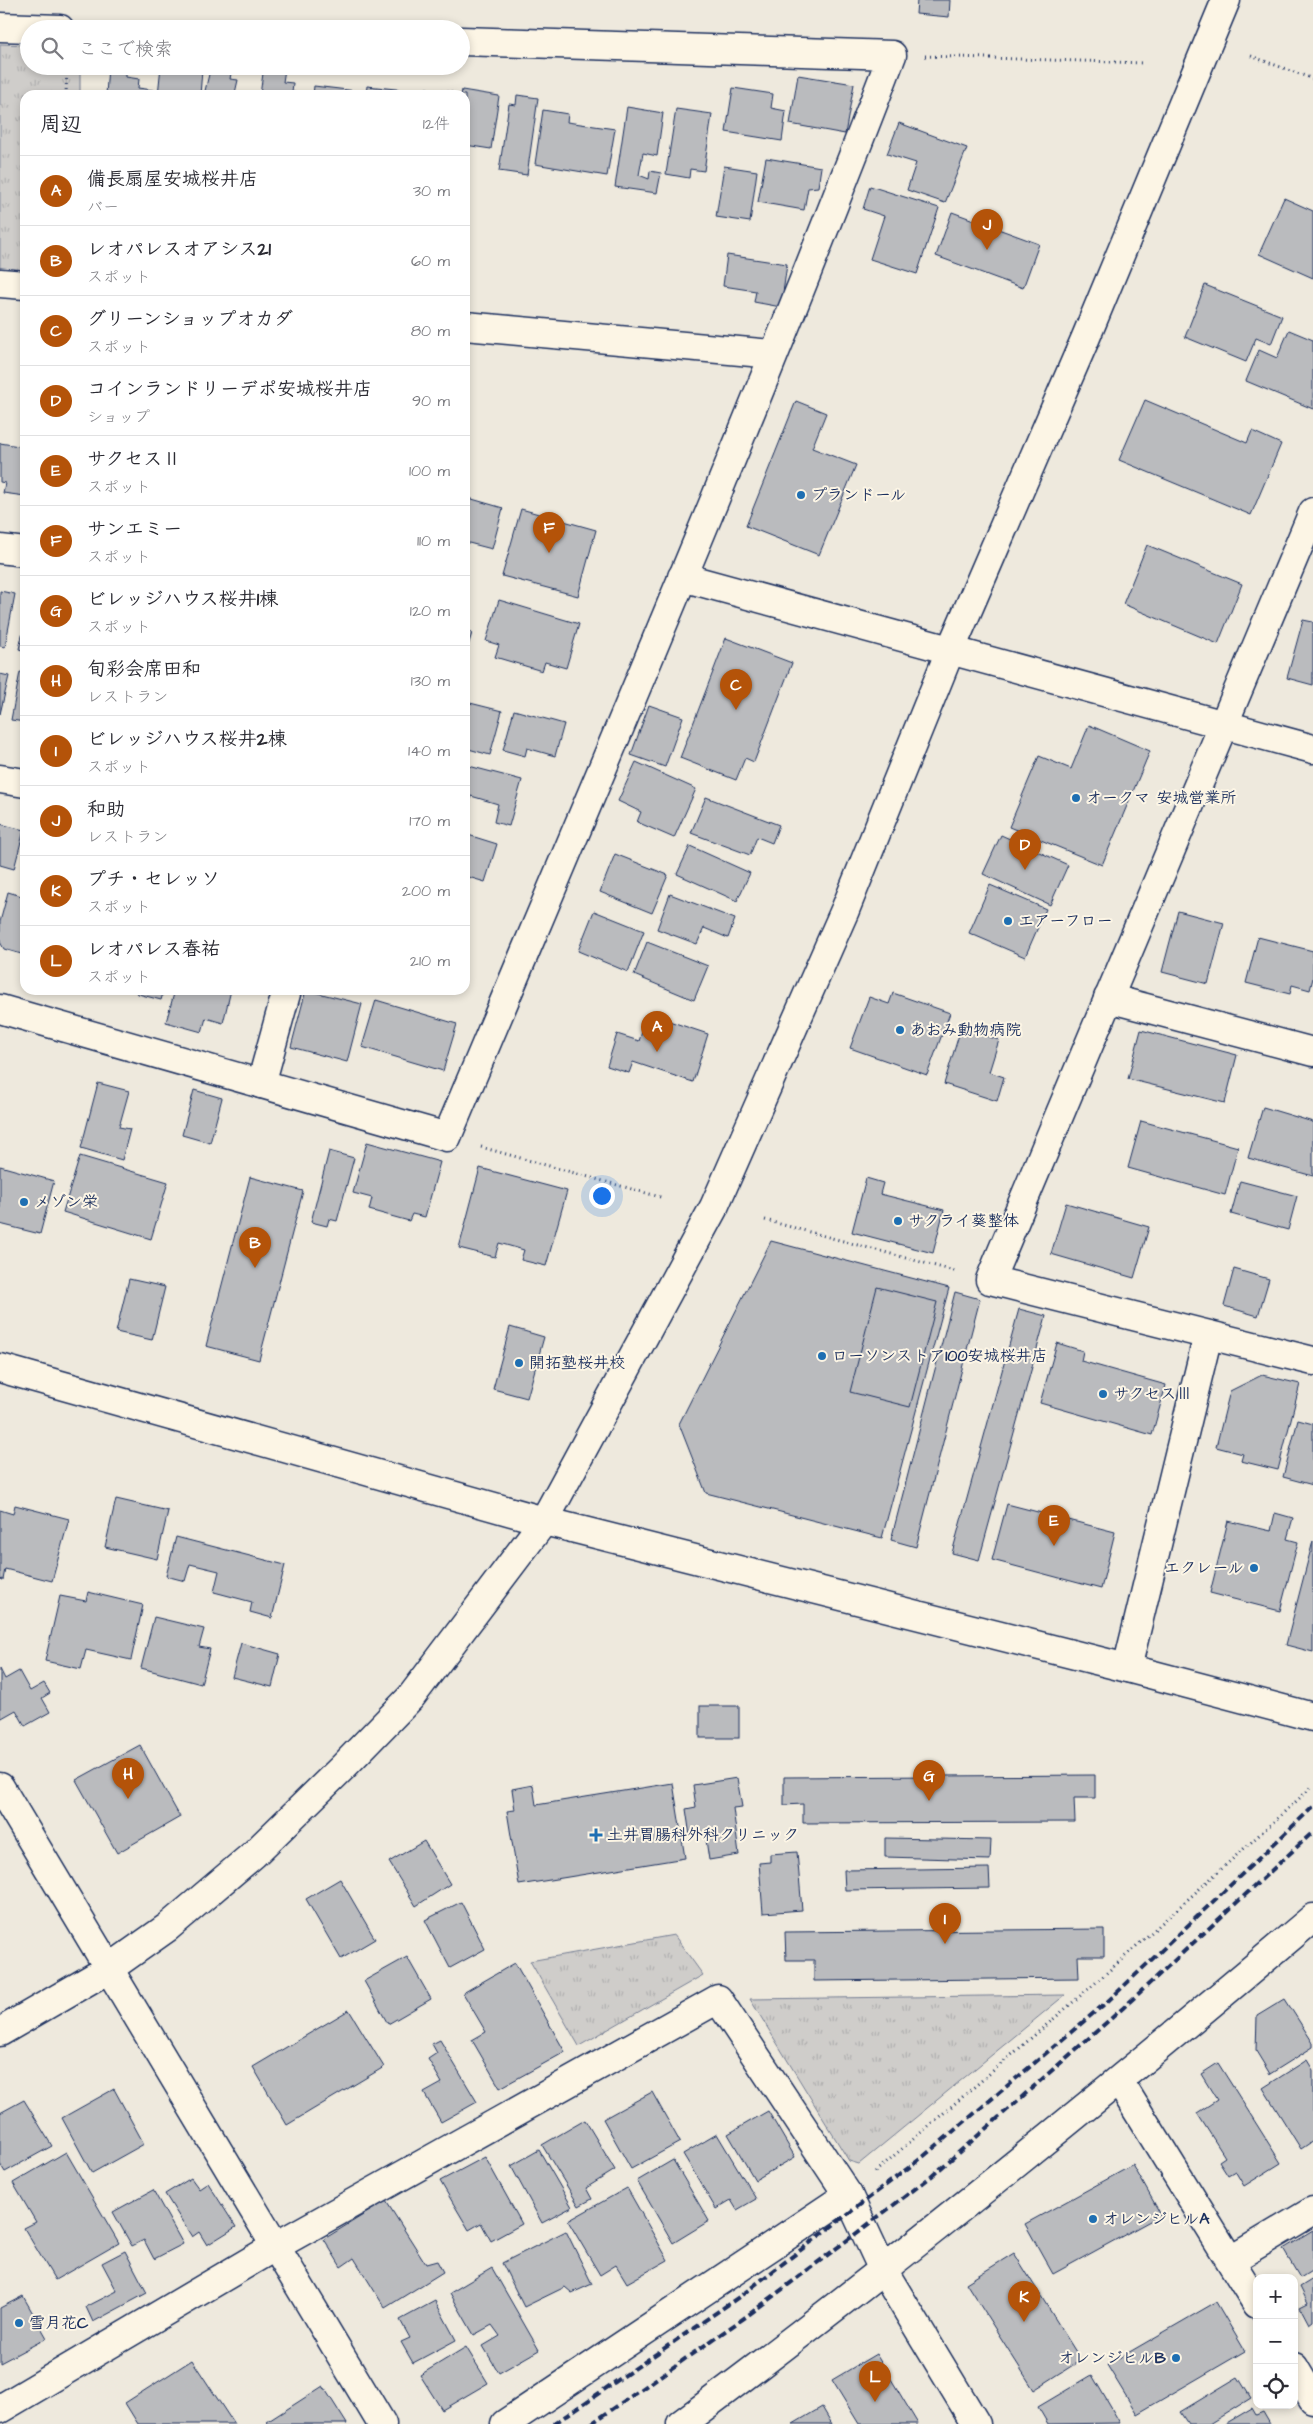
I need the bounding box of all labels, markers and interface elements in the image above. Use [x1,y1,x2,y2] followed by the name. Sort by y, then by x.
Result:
[20,20,470,75] search box
[38,34,66,62] icon: search
[78,36,173,63] text: ここで検索
[40,110,82,139] text: 周辺
[423,113,450,135] text: 12件
[87,166,258,193] text: 備長扇屋安城桜井店
[51,180,61,202] text: A
[413,180,450,202] text: 30 m
[87,196,119,218] text: バー
[971,209,1003,250] pin: J
[87,236,271,263] text: レオパレスオアシス21
[50,250,62,272] text: B
[411,250,450,272] text: 60 m
[87,266,151,288] text: スポット
[87,306,293,333] text: グリーンショップオカダ
[50,320,62,342] text: C
[411,320,450,342] text: 80 m
[87,336,151,358] text: スポット
[87,376,372,403] text: コインランドリーデポ安城桜井店
[51,390,61,412] text: D
[412,390,450,412] text: 90 m
[87,406,150,428] text: ショップ
[87,446,181,473] text: サクセスⅡ
[51,460,61,482] text: E
[409,460,450,482] text: 100 m
[87,476,151,498] text: スポット
[811,484,906,506] place label: プランドール
[795,489,807,501] marker: プランドール
[533,512,565,553] pin: F
[87,516,182,543] text: サンエミー
[50,530,62,552] text: F
[417,530,450,552] text: 110 m
[87,546,151,568] text: スポット
[87,586,278,613] text: ビレッジハウス桜井1棟
[50,600,62,622] text: G
[410,600,450,622] text: 120 m
[87,616,151,638] text: スポット
[87,656,201,683] text: 旬彩会席田和
[720,669,752,710] pin: C
[51,670,61,692] text: H
[411,670,450,692] text: 130 m
[87,686,168,708] text: レストラン
[87,726,287,753] text: ビレッジハウス桜井2棟
[55,740,57,762] text: I
[408,740,450,762] text: 140 m
[87,756,151,778] text: スポット
[1086,787,1236,809] place label: オークマ 安城営業所
[1070,792,1082,804] marker: オークマ 安城営業所
[87,796,125,823] text: 和助
[52,810,60,832] text: J
[409,810,450,832] text: 170 m
[87,826,168,848] text: レストラン
[1009,829,1041,870] pin: D
[87,866,220,893] text: プチ・セレッソ
[51,880,61,902] text: K
[402,880,450,902] text: 200 m
[87,896,151,918] text: スポット
[1018,910,1113,932] place label: エアーフロー
[1002,915,1014,927] marker: エアーフロー
[87,936,220,963] text: レオパレス春祐
[50,950,62,972] text: L
[410,950,450,972] text: 210 m
[87,966,151,988] text: スポット
[641,1011,673,1052] pin: A
[910,1019,1021,1041] place label: あおみ動物病院
[894,1024,906,1036] marker: あおみ動物病院
[589,1183,615,1209] your location
[34,1191,98,1213] place label: メゾン栄
[18,1196,30,1208] marker: メゾン栄
[908,1210,1019,1232] place label: サクライ葵整体
[892,1215,904,1227] marker: サクライ葵整体
[239,1227,271,1268] pin: B
[832,1345,1048,1367] place label: ローソンストア100安城桜井店
[816,1350,828,1362] marker: ローソンストア100安城桜井店
[529,1352,625,1374] place label: 開拓塾桜井校
[513,1357,525,1369] marker: 開拓塾桜井校
[1113,1383,1192,1405] place label: サクセスⅢ
[1097,1388,1109,1400] marker: サクセスⅢ
[1038,1505,1070,1546] pin: E
[1164,1557,1244,1579] place label: エクレール
[1248,1562,1260,1574] marker: エクレール
[112,1758,144,1799] pin: H
[913,1760,945,1801] pin: G
[607,1824,799,1846] place label: 土井胃腸科外科クリニック
[589,1828,603,1842] marker: 土井胃腸科外科クリニック
[929,1903,961,1944] pin: I
[1103,2208,1210,2230] place label: オレンジヒルA
[1087,2213,1099,2225] marker: オレンジヒルA
[1253,2274,1298,2409] map controls
[1253,2274,1298,2319] button: +
[1008,2281,1040,2322] pin: K
[29,2312,89,2334] place label: 雪月花C
[13,2317,25,2329] marker: 雪月花C
[1253,2319,1298,2364] button: −
[1058,2347,1167,2369] place label: オレンジヒルB
[1170,2352,1182,2364] marker: オレンジヒルB
[859,2361,891,2402] pin: L
[1253,2364,1298,2409] button: locate

